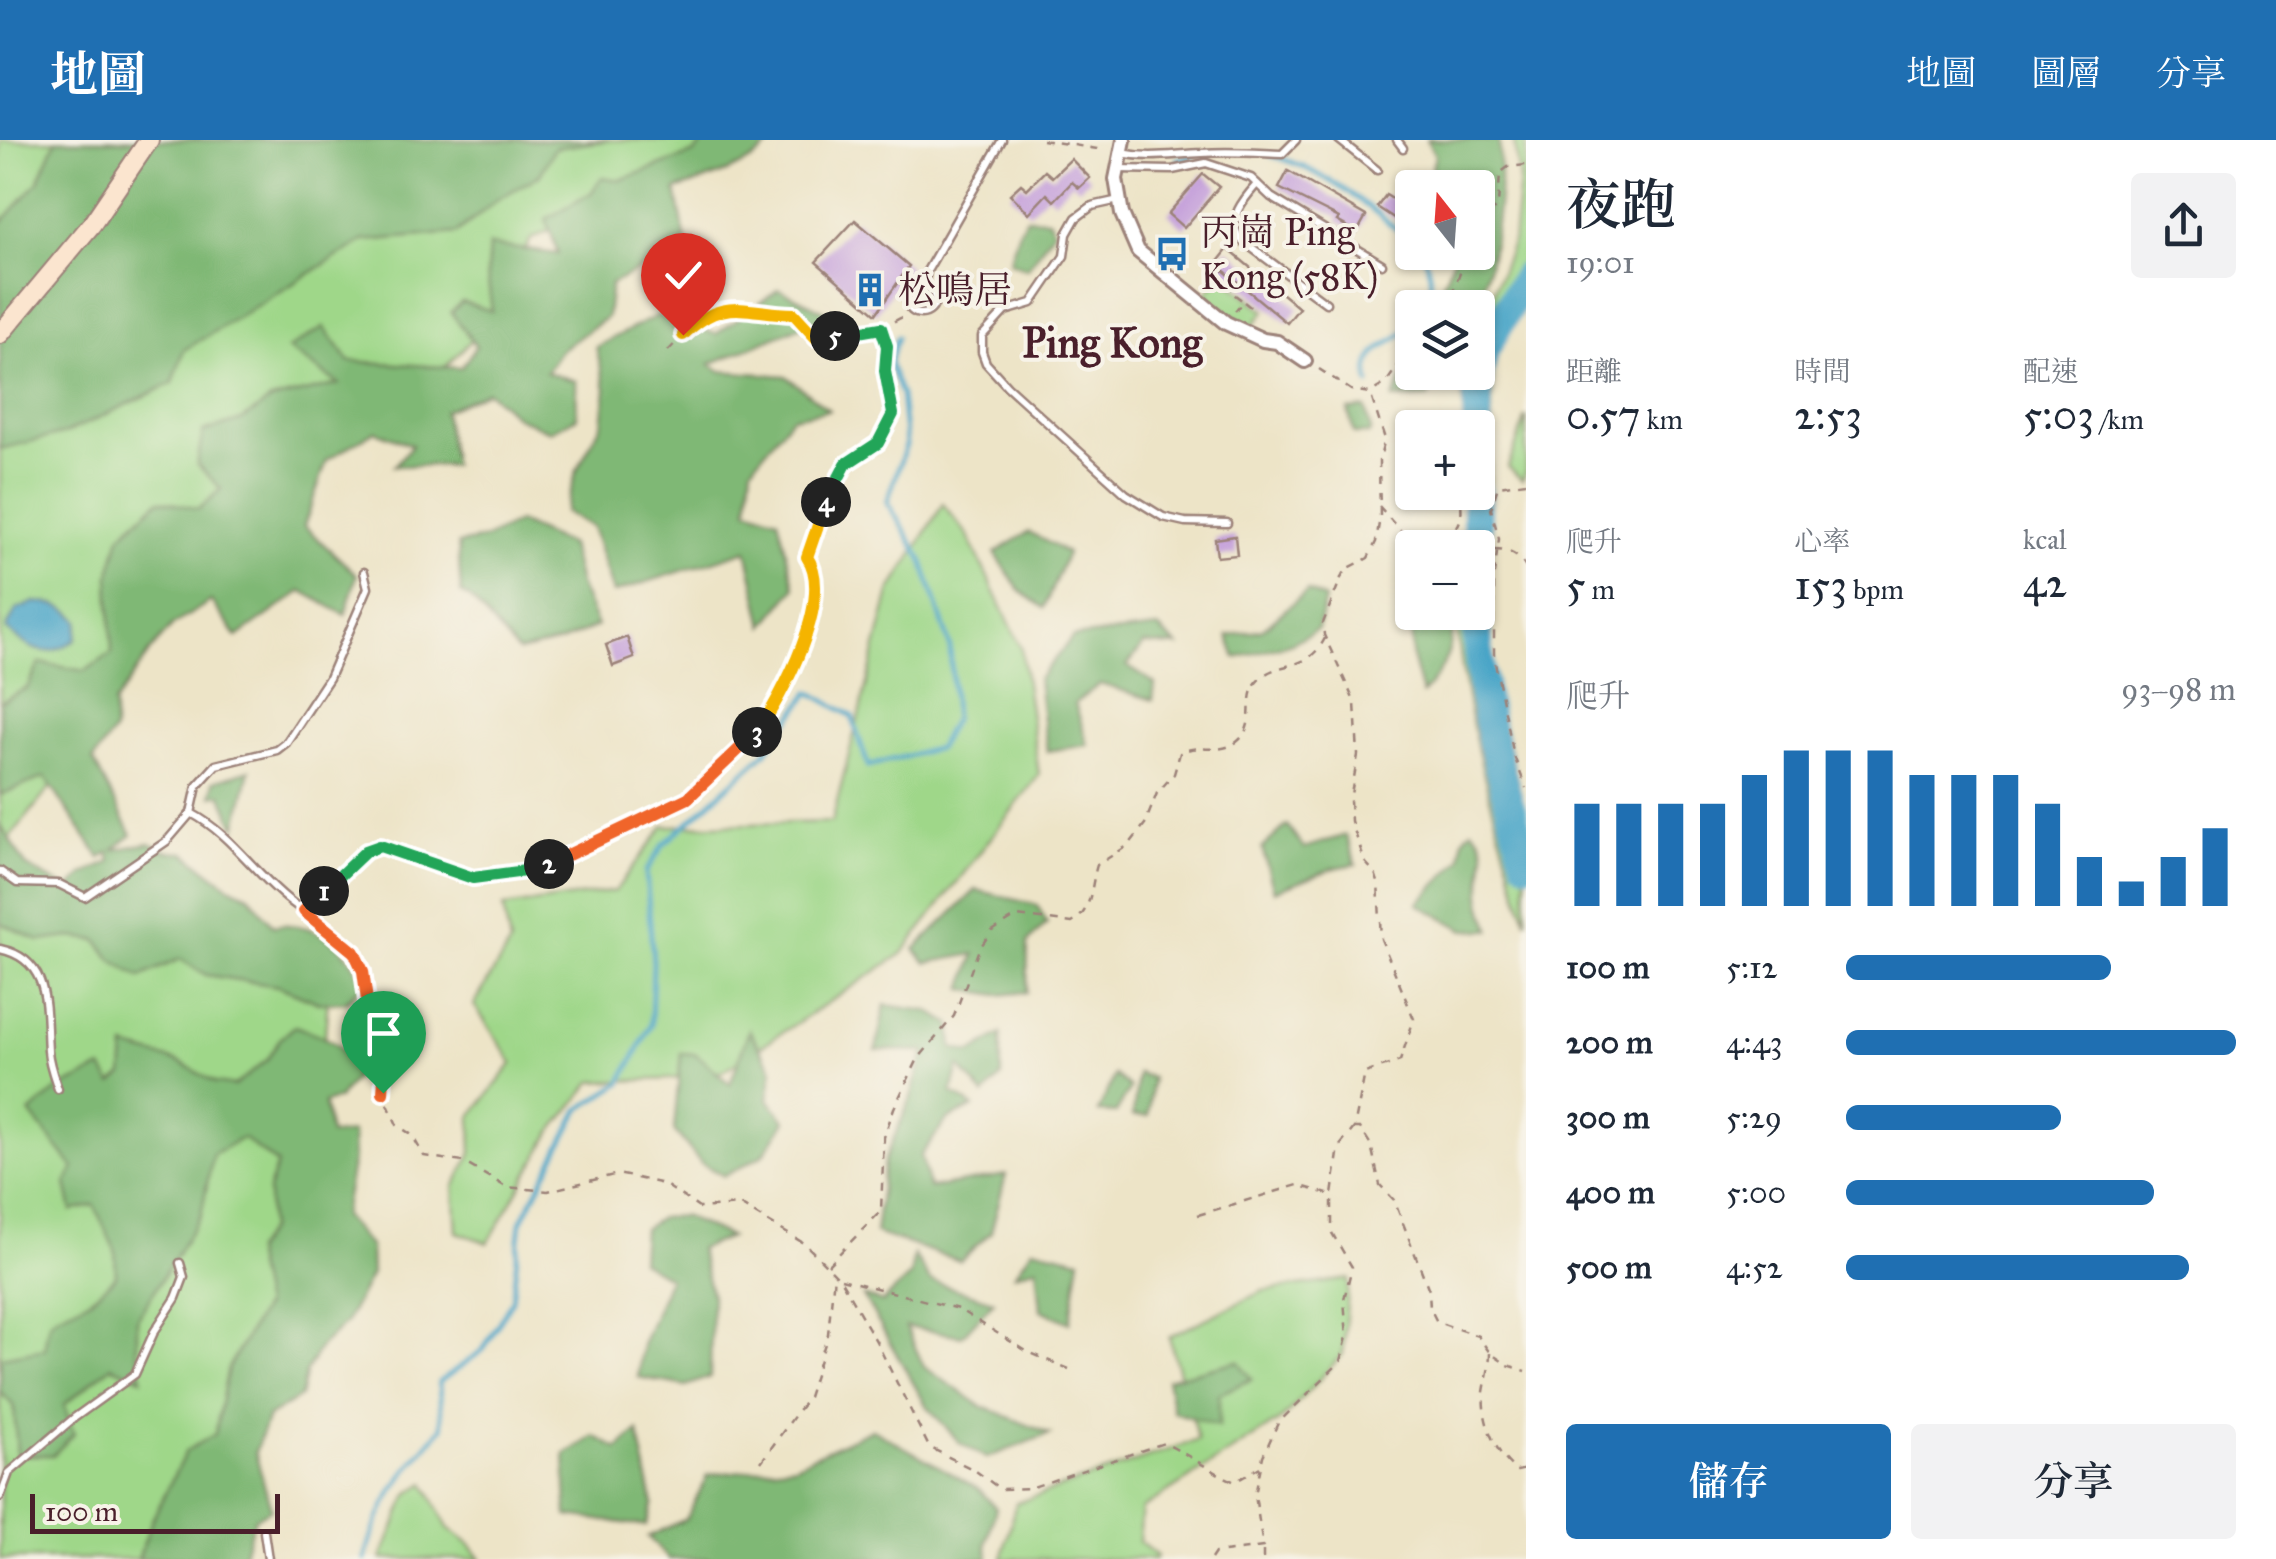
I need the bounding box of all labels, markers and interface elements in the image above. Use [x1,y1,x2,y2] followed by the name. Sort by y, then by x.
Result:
[50,45,146,104] text: 地圖
[1906,52,1976,95] text: 地圖
[2031,52,2101,95] text: 圖層
[2156,52,2226,95] text: 分享
[1395,170,1495,270] north arrow
[1395,170,1495,630] map controls
[1566,172,1676,239] text: 夜跑
[2131,173,2236,278] button: share
[1200,209,1378,299] place label: 丙崗 Ping Kong (58K)
[641,233,726,336] pin
[1153,235,1191,273] bus stop icon: 丙崗 Ping Kong (58K)
[1566,243,1635,282] text: 19:01
[656,248,711,303] icon: check
[898,267,1012,313] place label: 松鳴居
[851,271,889,309] building icon: 松鳴居
[1395,290,1495,390] button: layers
[810,311,860,361] pin: 5
[1022,317,1203,369] district label: Ping Kong
[828,318,842,353] text: 5
[1566,354,1622,389] text: 距離
[1794,354,1850,389] text: 時間
[2023,354,2079,389] text: 配速
[1566,389,1641,441] text: 0.57
[1794,389,1862,441] text: 2:53
[2023,389,2094,441] text: 5:03
[1641,402,1683,437] text: km
[2094,402,2144,437] text: /km
[1395,410,1495,510] button: +
[801,477,851,527] pin: 4
[818,484,834,519] text: 4
[2023,522,2067,557] text: kcal
[1566,524,1622,559] text: 爬升
[1794,524,1850,559] text: 心率
[1395,530,1495,630] button: −
[2023,557,2067,609] text: 42
[1566,559,1586,611] text: 5
[1794,559,1847,611] text: 153
[1586,572,1615,607] text: m
[1847,572,1904,607] text: bpm
[2121,670,2236,709] text: 93–98 m
[1566,677,1630,716] text: 爬升
[732,707,782,757] pin: 3
[751,714,763,749] text: 3
[524,839,574,889] pin: 2
[542,846,556,881] text: 2
[299,866,349,916] pin: 1
[318,873,330,908] text: 1
[1566,948,1650,987] text: 100 m
[1726,948,1777,987] text: 5:12
[341,991,426,1094] pin
[356,1006,411,1061] icon: arrive
[1566,1023,1653,1062] text: 200 m
[1726,1023,1783,1062] text: 4:43
[1566,1098,1650,1137] text: 300 m
[1726,1098,1782,1137] text: 5:29
[1566,1173,1655,1212] text: 400 m
[1726,1173,1786,1212] text: 5:00
[1566,1248,1652,1287] text: 500 m
[1726,1248,1783,1287] text: 4:52
[1566,1424,1891,1539] button: 儲存
[1911,1424,2236,1539] button: 分享
[30,1489,280,1534] scale bar
[45,1494,118,1529] text: 100 m

